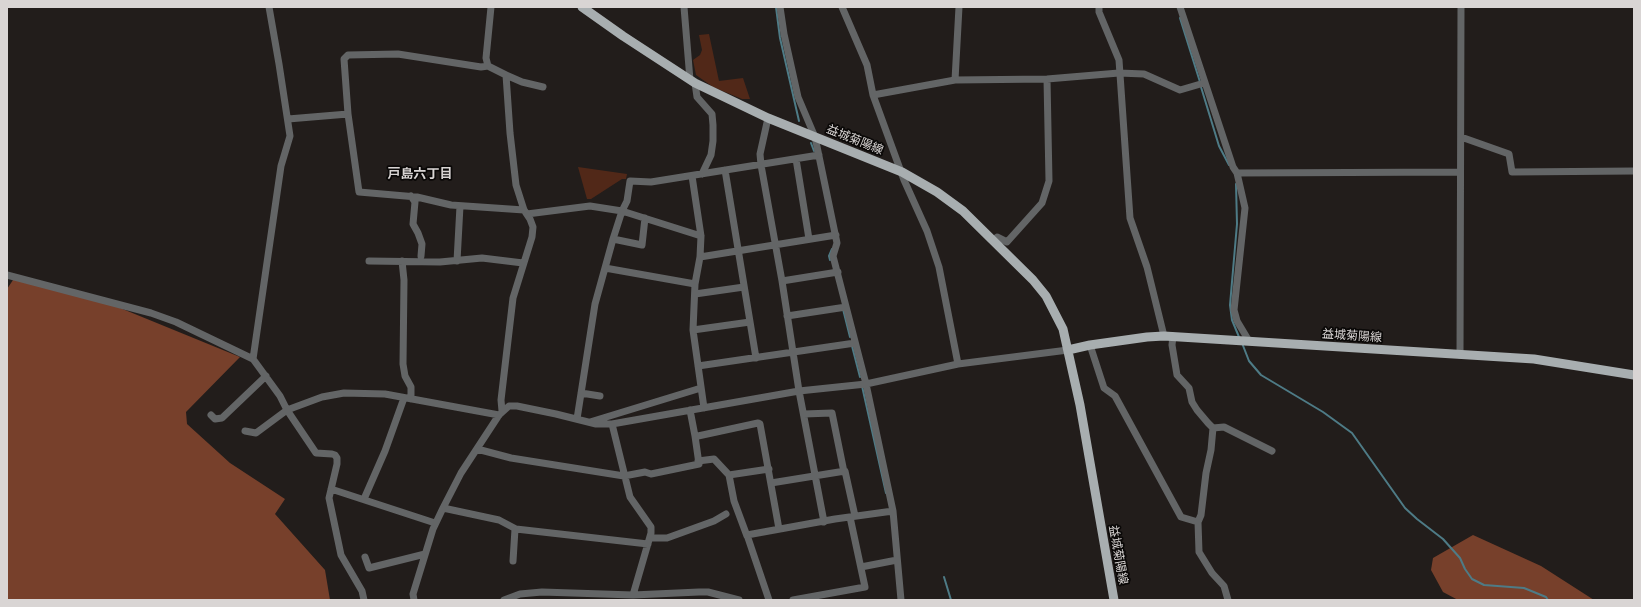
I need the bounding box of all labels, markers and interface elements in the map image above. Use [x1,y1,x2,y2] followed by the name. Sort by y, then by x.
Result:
[824,122,886,158] street label: 益城菊陽線
[388,166,452,182] district label: 戸島六丁目
[1322,327,1382,345] street label: 益城菊陽線
[1106,524,1130,586] street label: 益城菊陽線

